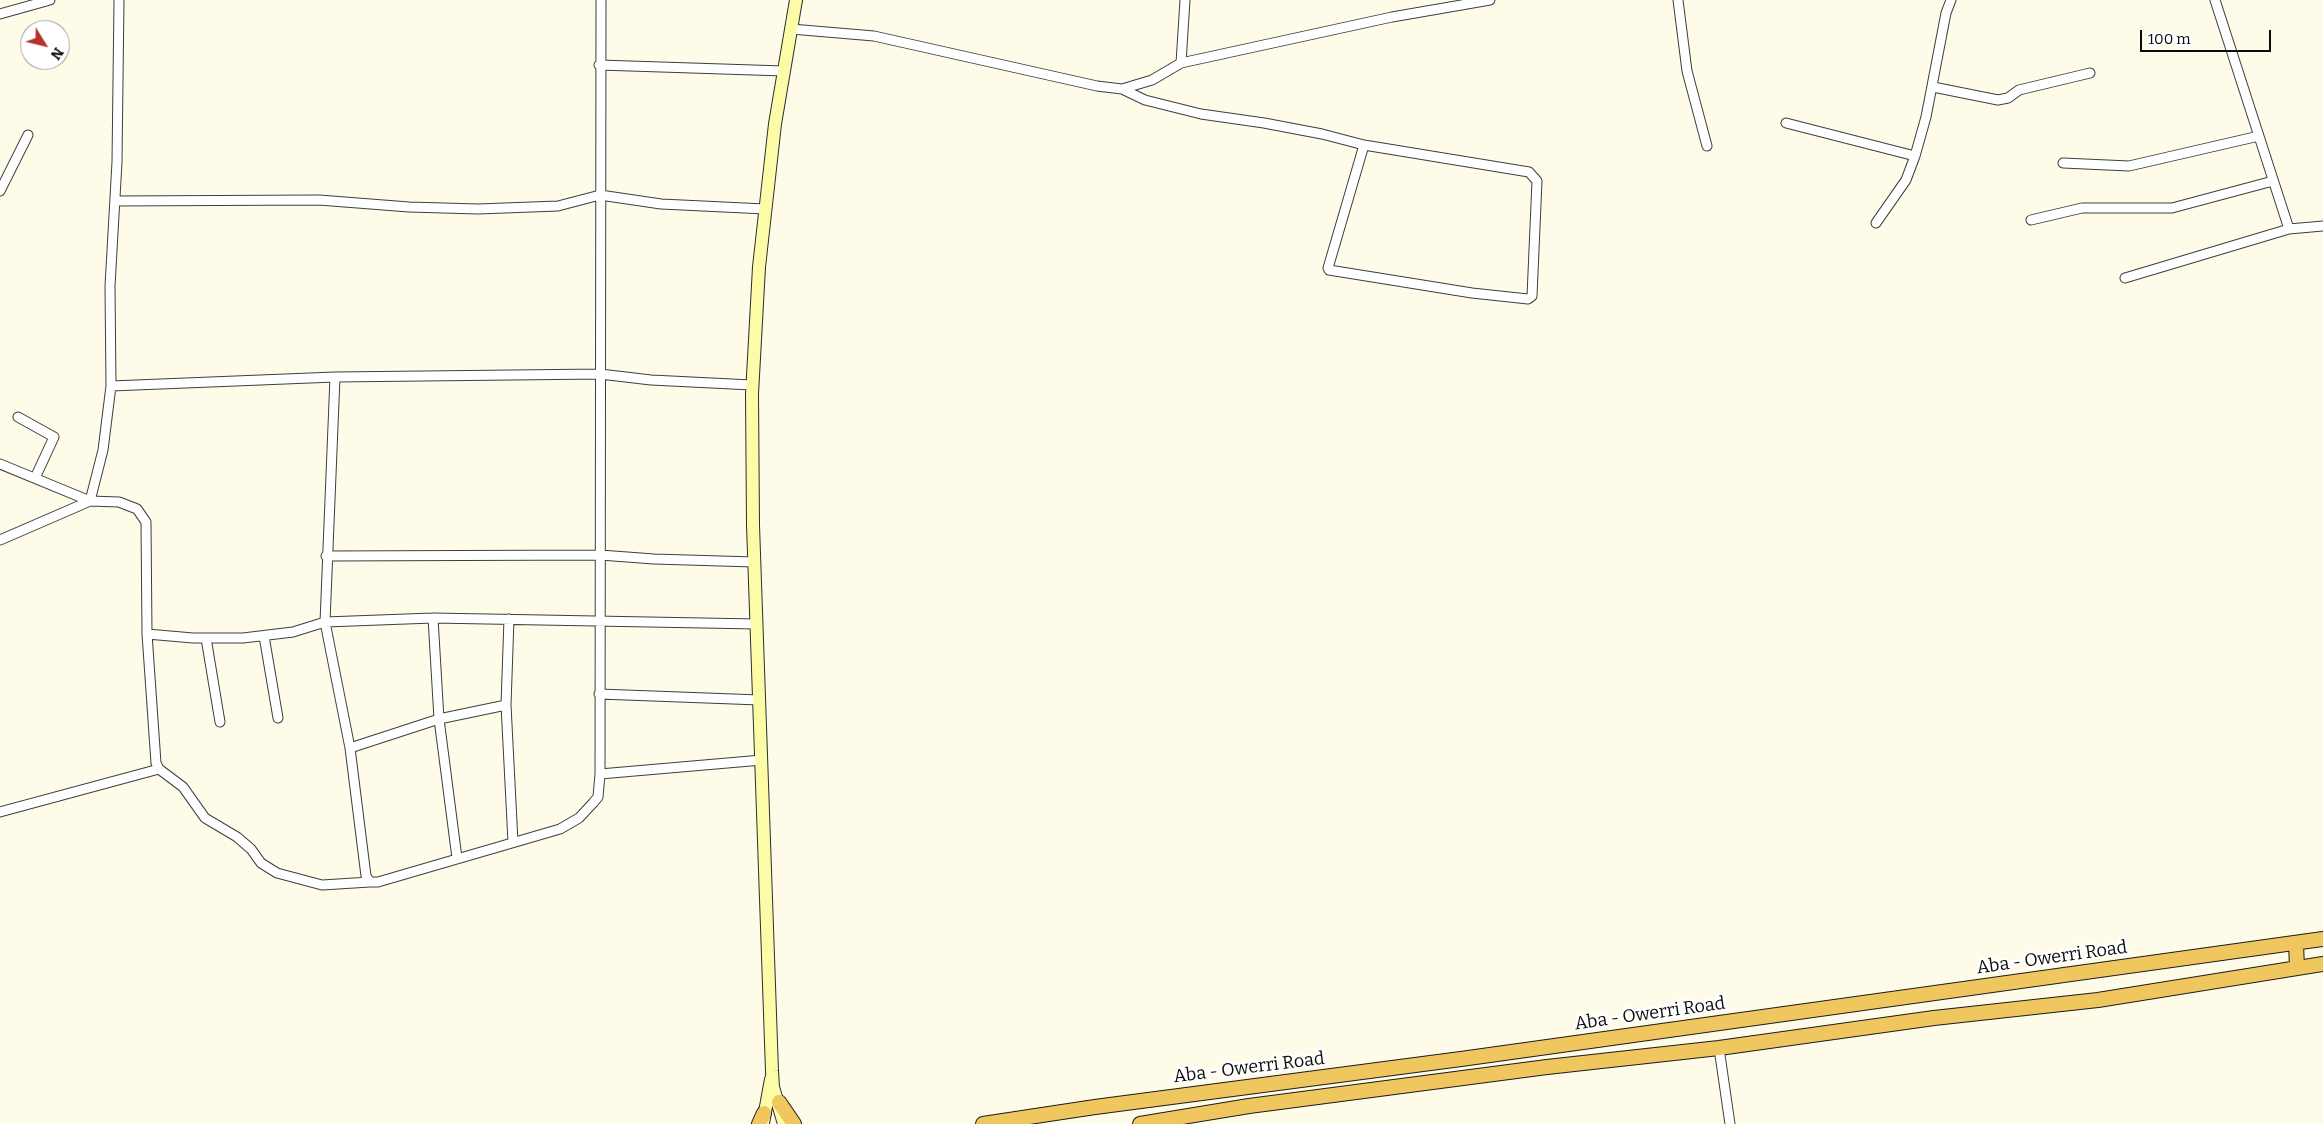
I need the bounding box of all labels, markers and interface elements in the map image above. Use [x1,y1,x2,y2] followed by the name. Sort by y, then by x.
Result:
[20,20,70,70] north arrow
[2143,20,2274,52] scale bar
[2148,30,2191,48] text: 100 m
[47,44,67,63] text: N
[1975,937,2129,979] street label: Aba - Owerri Road
[1573,993,1727,1035] street label: Aba - Owerri Road
[1172,1048,1326,1088] street label: Aba - Owerri Road

